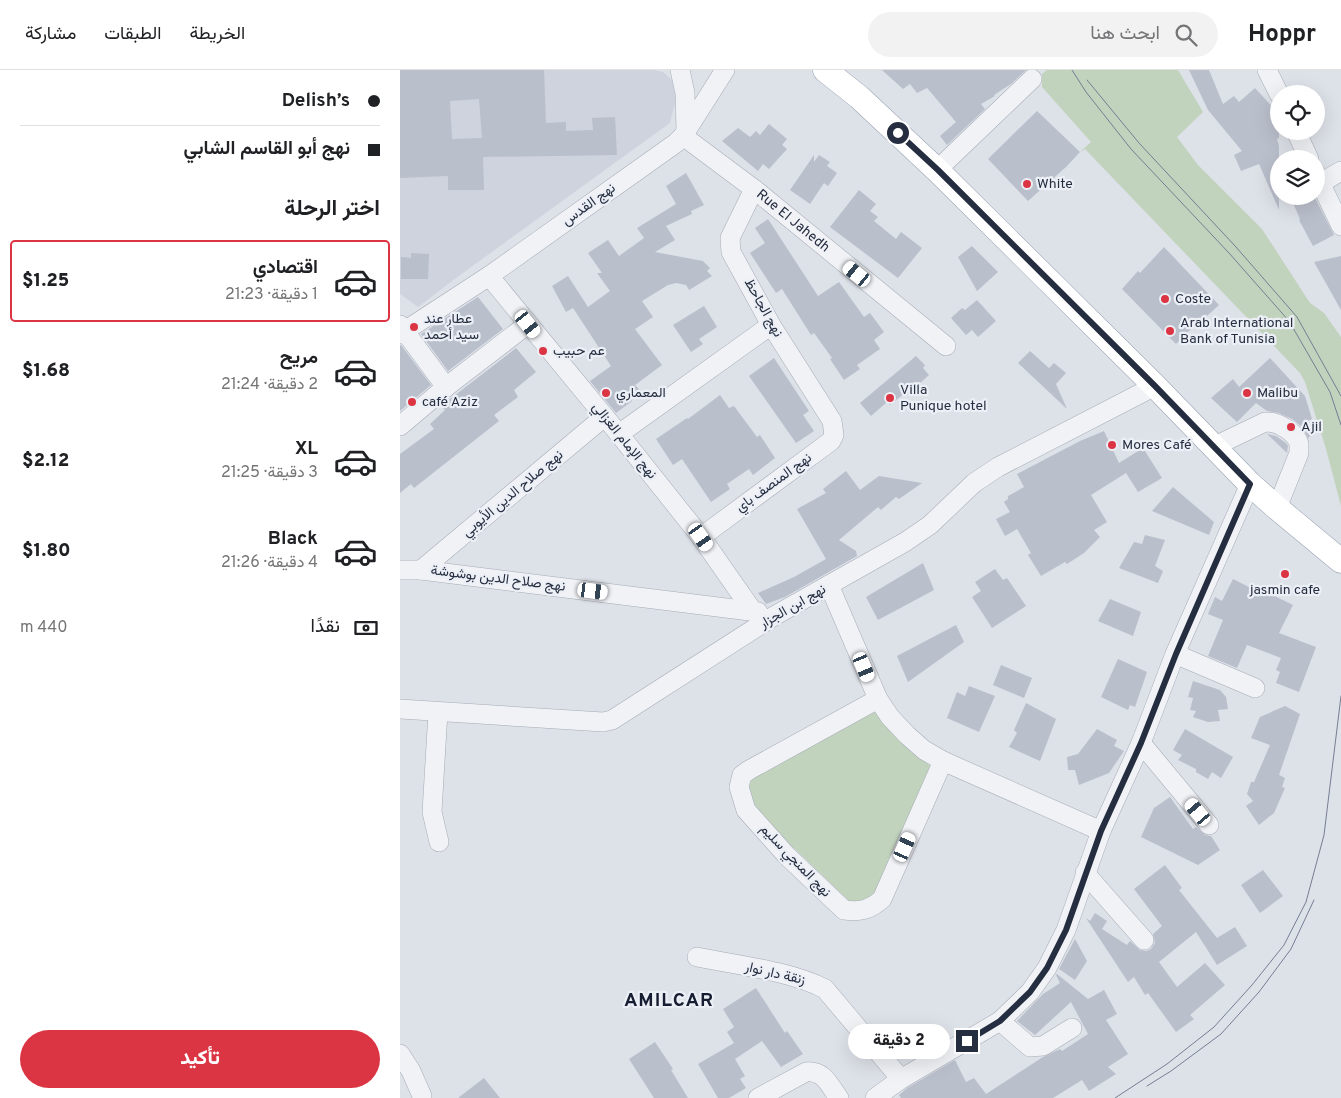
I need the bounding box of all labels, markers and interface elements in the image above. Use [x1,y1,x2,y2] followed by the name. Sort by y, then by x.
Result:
[868,12,1218,57] search box
[1248,20,1316,50] text: Hoppr
[1172,21,1200,49] icon: search
[1090,22,1160,46] text: ابحث هنا
[25,23,76,46] text: مشاركة
[104,23,161,46] text: الطبقات
[189,23,245,46] text: الخريطة
[1270,85,1325,205] map controls
[1270,85,1325,140] button: locate
[282,89,350,113] text: Delish’s
[887,122,909,144] route start
[183,137,350,161] text: نهج أبو القاسم الشابي
[1270,150,1325,205] button: layers
[1037,176,1073,193] place label: White
[1021,178,1033,190] marker: White
[559,180,620,231] street label: نهج القدس
[753,186,833,256] street label: Rue El Jahedh
[284,196,380,223] text: اختر الرحلة
[253,256,318,280] text: اقتصادي
[333,259,378,304] icon: car
[840,259,873,289] car
[22,269,69,293] text: $1.25
[739,276,786,341] street label: نهج الجاحظ
[225,285,318,305] text: 1 دقيقة · 21:23
[1175,291,1211,308] place label: Coste
[1159,293,1171,305] marker: Coste
[512,308,543,340] car
[424,311,479,344] place label: عطار عند سيد أحمد
[1180,315,1293,348] place label: Arab International Bank of Tunisia
[408,321,420,333] marker: عطار عند سيد أحمد
[1164,325,1176,337] marker: Arab International Bank of Tunisia
[553,343,605,360] place label: عم حبيب
[537,345,549,357] marker: عم حبيب
[280,346,318,370] text: مريح
[333,349,378,394] icon: car
[22,359,70,383] text: $1.68
[221,375,318,395] text: 2 دقيقة · 21:24
[900,382,987,415] place label: Villa Punique hotel
[616,385,666,404] place label: المعماري
[1257,385,1298,402] place label: Malibu
[600,387,612,399] marker: المعماري
[1241,387,1253,399] marker: Malibu
[884,392,896,404] marker: Villa Punique hotel
[422,394,478,411] place label: café Aziz
[406,396,418,408] marker: café Aziz
[586,399,660,484] street label: نهج الإمام الغزالي
[1301,419,1322,436] place label: Ajil
[1285,421,1297,433] marker: Ajil
[295,437,318,461] text: XL
[1122,437,1192,454] place label: Mores Café
[333,439,378,484] icon: car
[1106,439,1118,451] marker: Mores Café
[458,446,568,543] street label: نهج صلاح الدين الأيوبي
[22,449,69,473] text: $2.12
[733,450,817,518] street label: نهج المنصف باي
[221,463,318,483] text: 3 دقيقة · 21:25
[686,520,715,554] car
[268,527,318,551] text: Black
[333,529,378,574] icon: car
[22,539,71,563] text: $1.80
[221,553,318,573] text: 4 دقيقة · 21:26
[430,562,566,597] street label: نهج صلاح الدين بوشوشة
[1279,568,1291,580] marker: jasmin cafe
[756,581,830,634] street label: نهج ابن الجزار
[577,582,608,600] car
[1249,582,1320,599] place label: jasmin cafe
[352,614,380,642] icon: cash
[311,615,340,639] text: نقدًا
[20,618,67,638] text: 440 m
[851,650,876,684] car
[1182,796,1213,828] car
[754,821,834,903] street label: نهج المنجي سليم
[892,830,917,864] car
[742,959,807,989] street label: زنقة دار نوار
[624,989,714,1013] district label: AMILCAR
[847,1024,950,1058] callout: 2 دقيقة
[20,1030,380,1088] button: تأكيد
[956,1030,978,1052] route end
[873,1031,925,1051] text: 2 دقيقة

